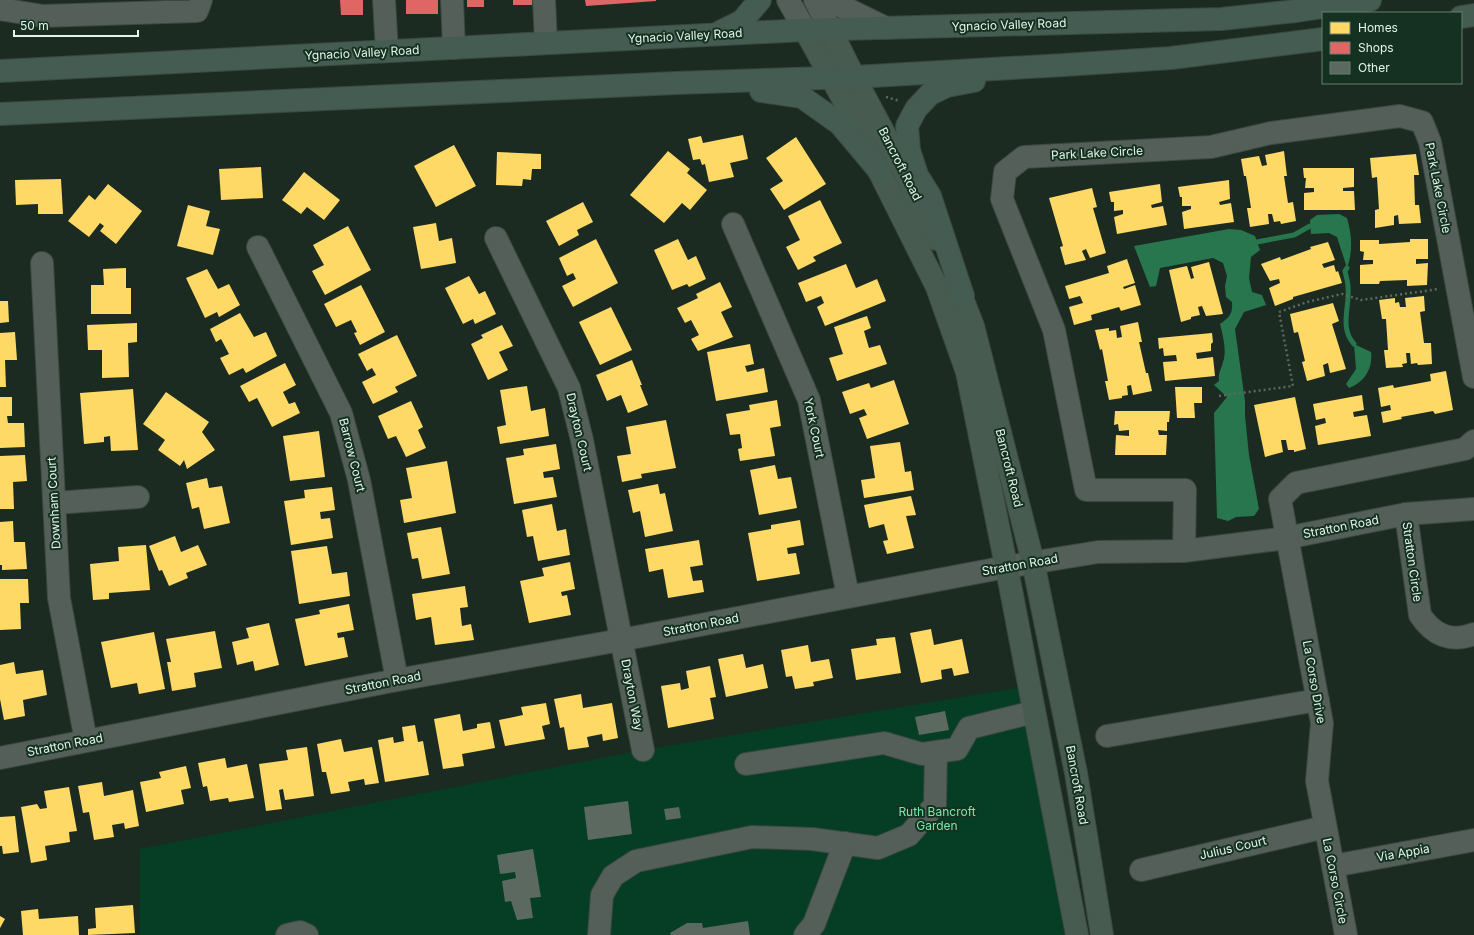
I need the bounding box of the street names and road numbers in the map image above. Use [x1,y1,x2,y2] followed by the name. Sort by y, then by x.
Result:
[951,15,1067,34] street label: Ygnacio Valley Road
[627,25,743,46] street label: Ygnacio Valley Road
[304,42,420,63] street label: Ygnacio Valley Road
[876,125,925,203] street label: Bancroft Road
[1422,141,1455,235] street label: Park Lake Circle
[1051,143,1143,162] street label: Park Lake Circle
[563,391,596,473] street label: Drayton Court
[801,397,828,459] street label: York Court
[336,416,369,493] street label: Barrow Court
[992,427,1026,509] street label: Bancroft Road
[44,457,63,549] street label: Downham Court
[1302,512,1380,541] street label: Stratton Road
[1399,521,1426,603] street label: Stratton Circle
[981,550,1059,579] street label: Stratton Road
[662,610,740,639] street label: Stratton Road
[1300,639,1329,725] street label: La Corso Drive
[618,658,647,732] street label: Drayton Way
[344,668,422,697] street label: Stratton Road
[26,730,104,759] street label: Stratton Road
[1063,744,1092,826] street label: Bancroft Road
[1198,833,1268,862] street label: Julius Court
[1320,837,1351,925] street label: La Corso Circle
[1375,840,1431,865] street label: Via Appia

